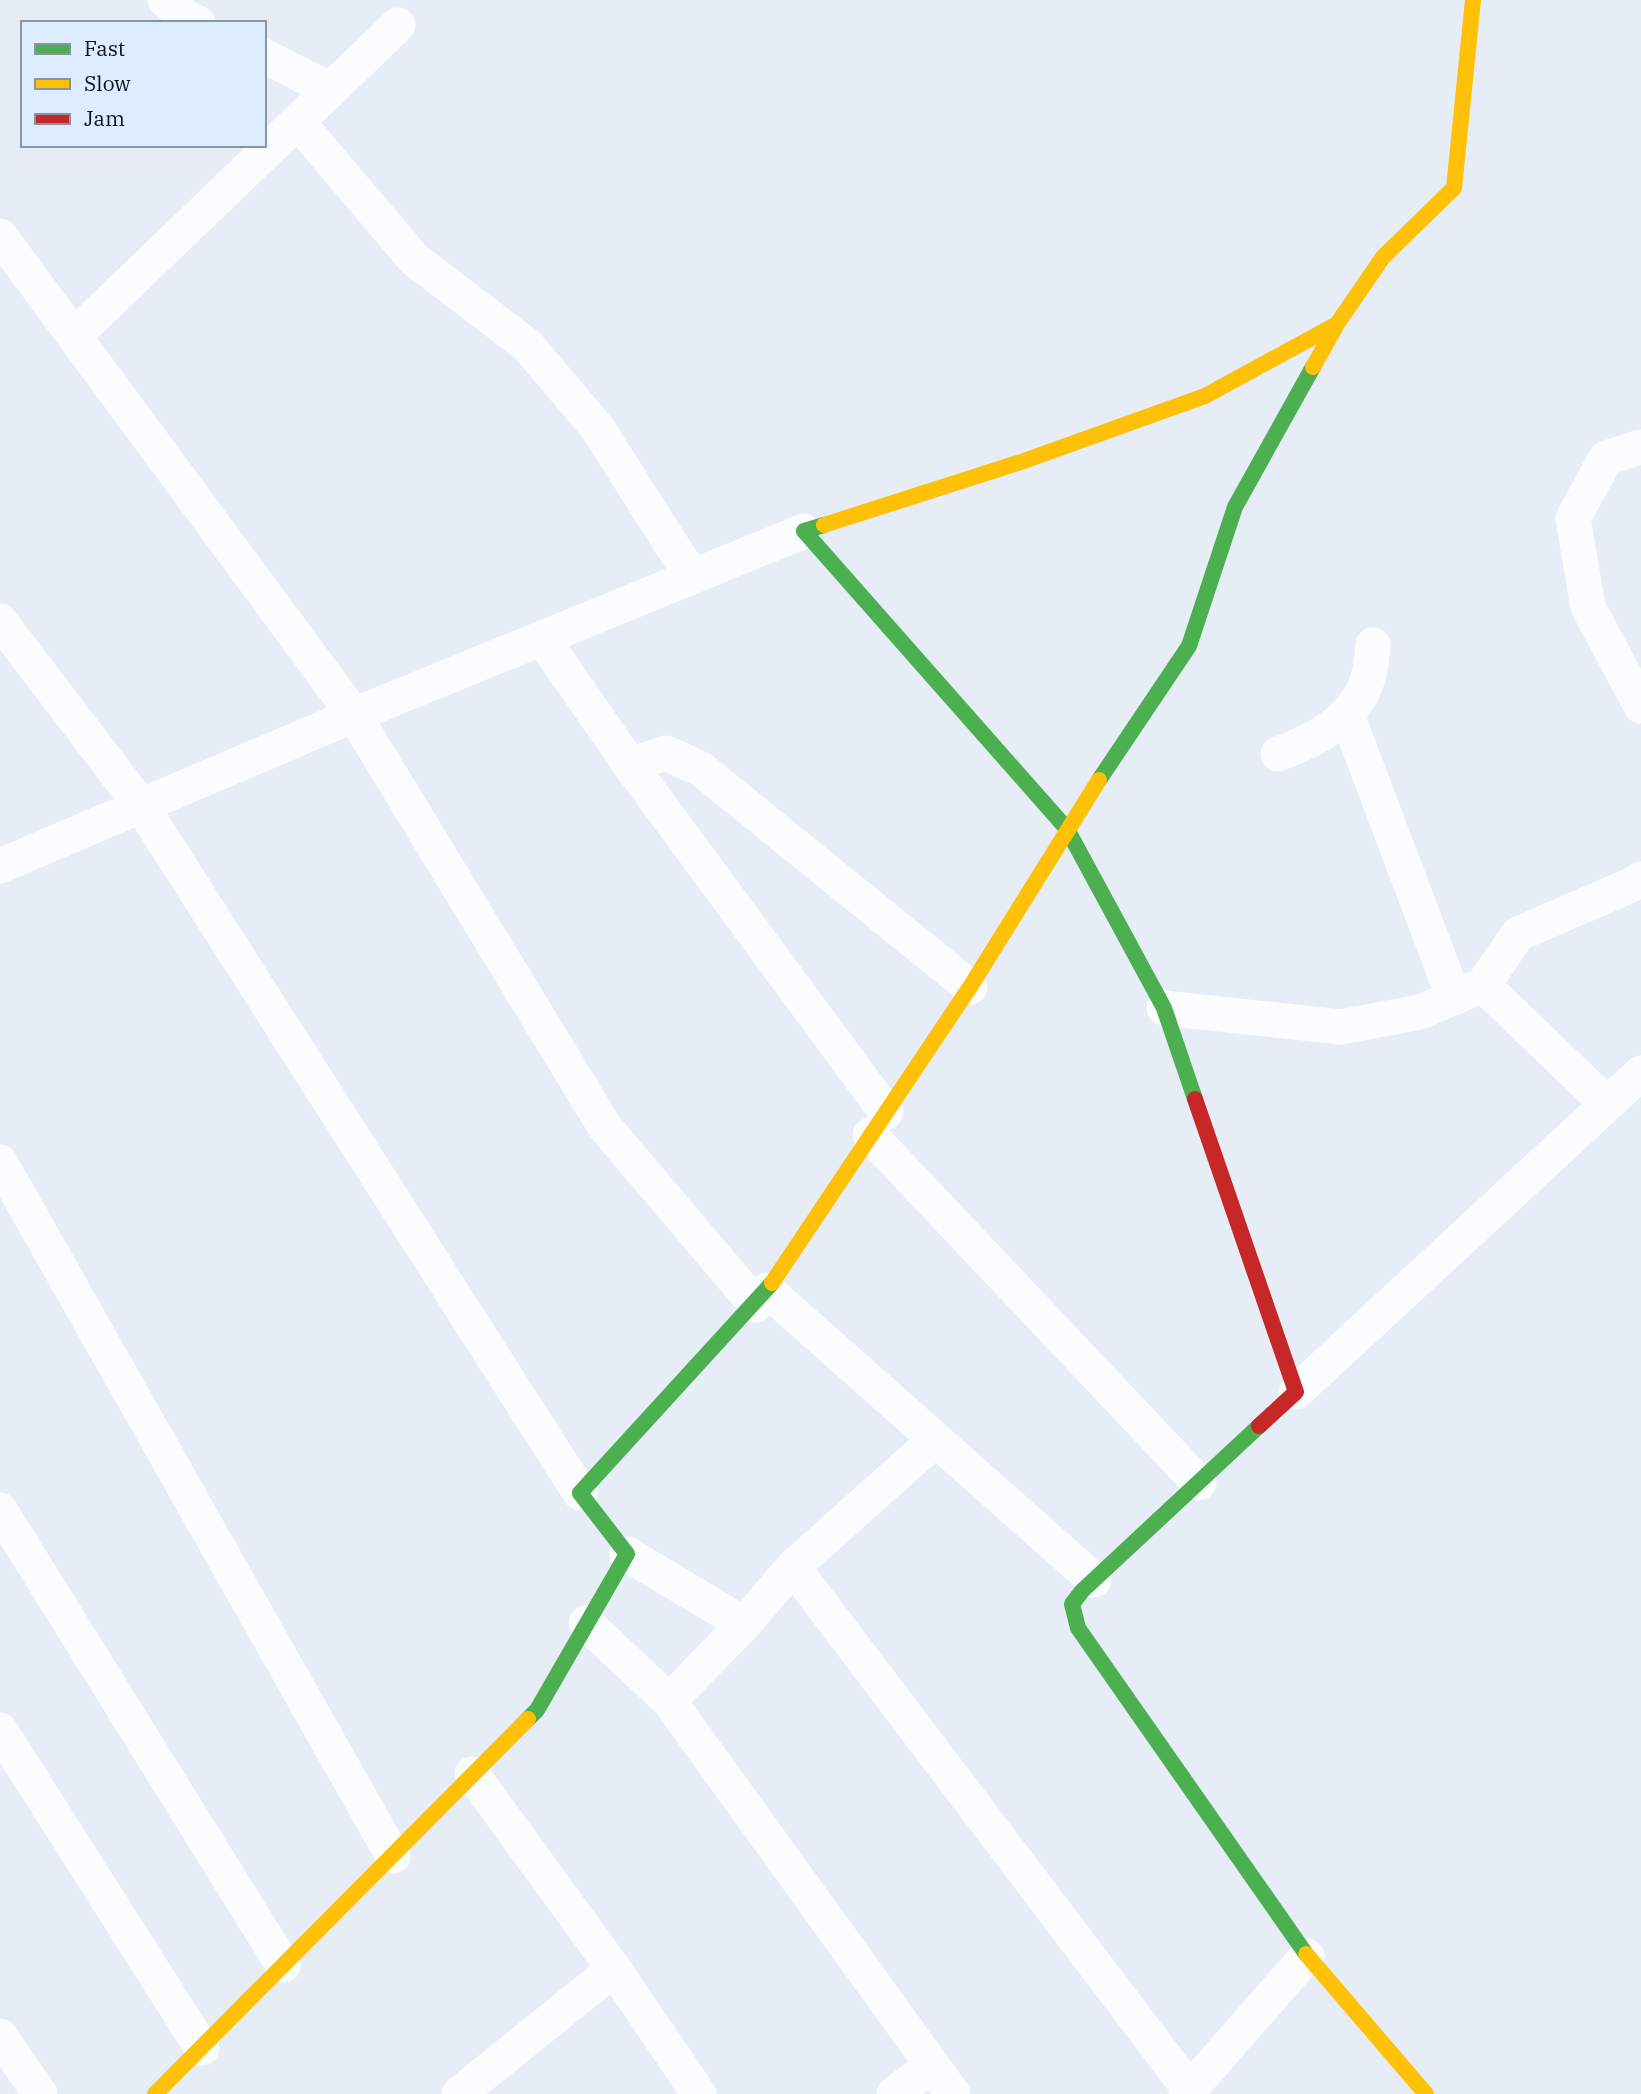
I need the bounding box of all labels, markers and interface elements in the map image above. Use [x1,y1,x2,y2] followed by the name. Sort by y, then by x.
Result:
[21,21,266,147] legend
[84,34,125,62] text: Fast
[84,69,131,97] text: Slow
[84,104,125,132] text: Jam

